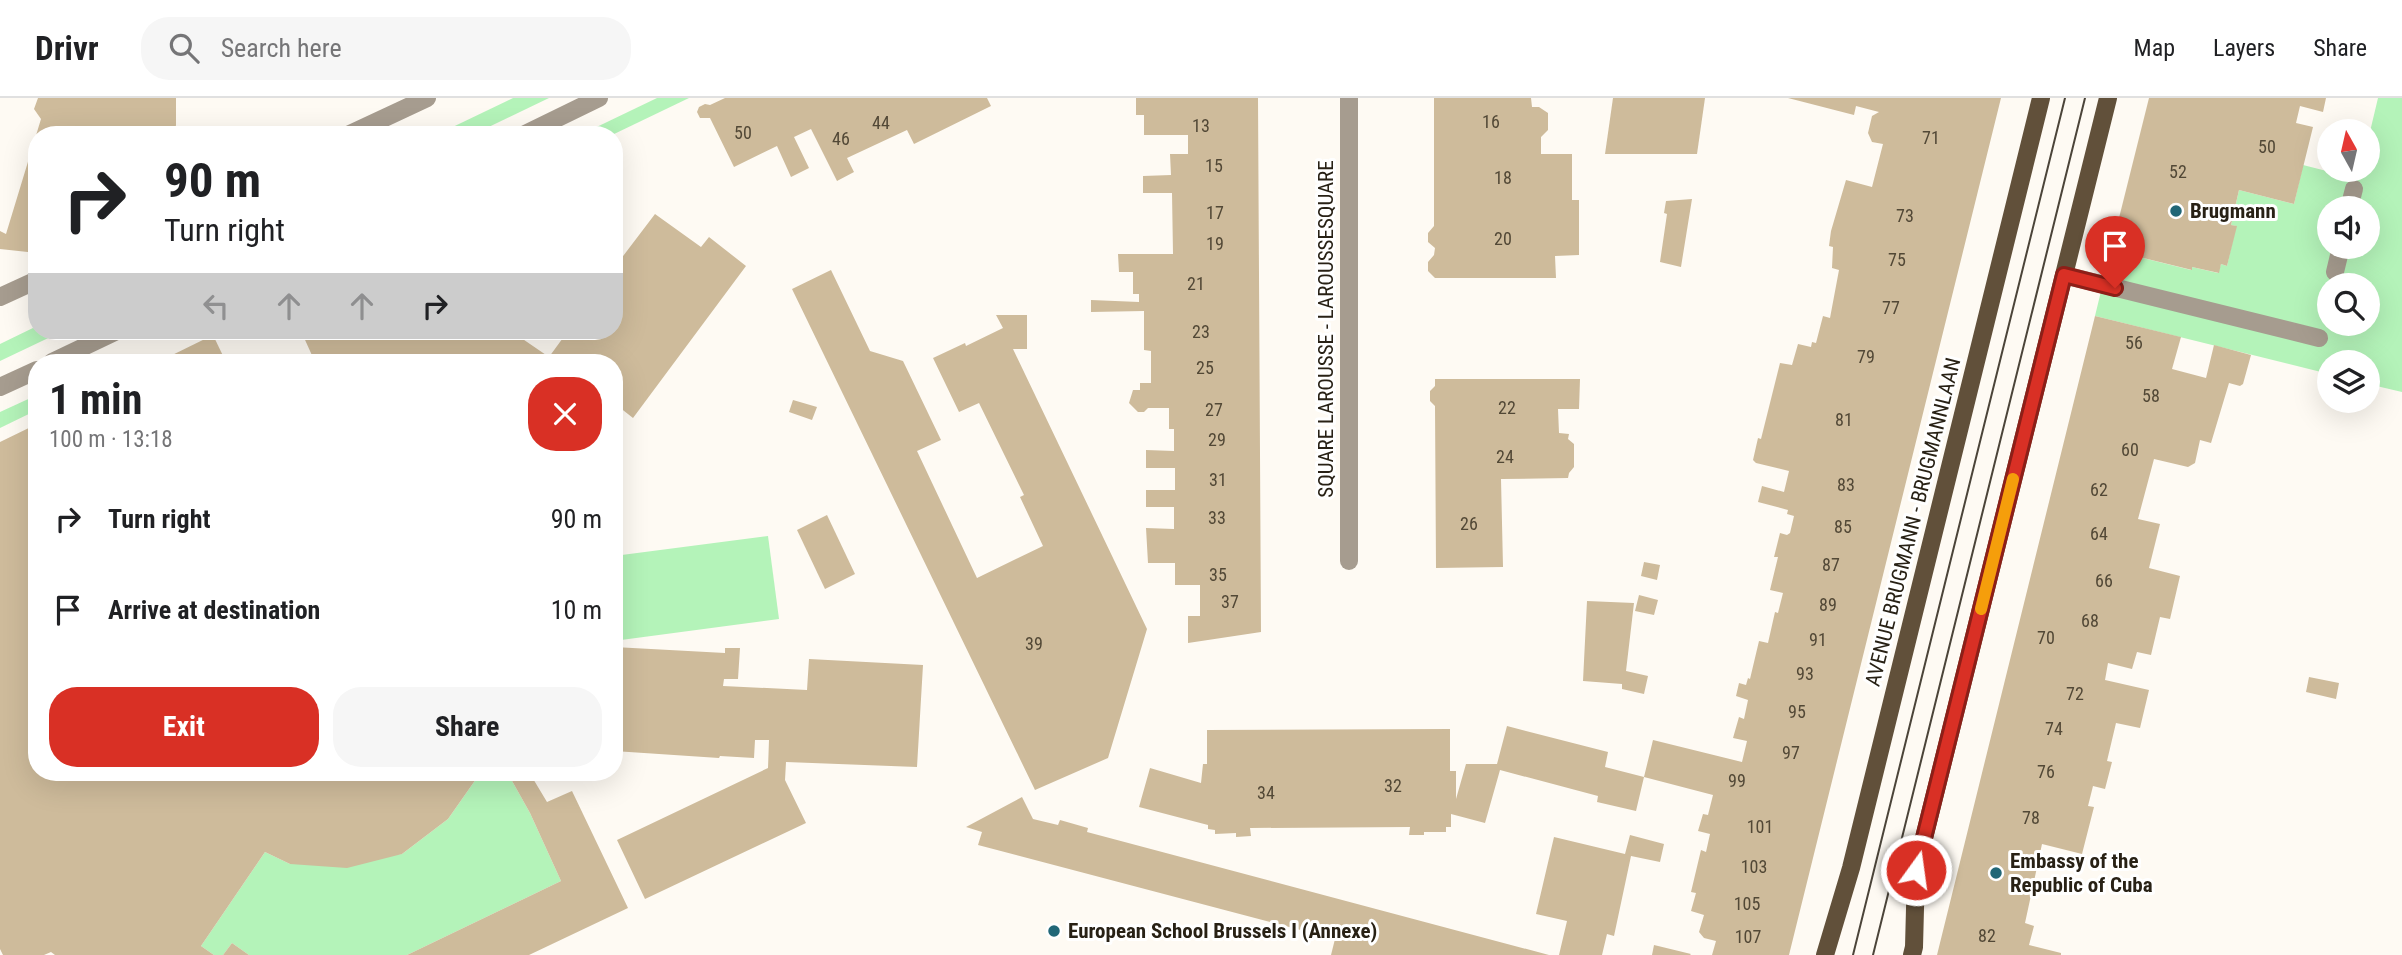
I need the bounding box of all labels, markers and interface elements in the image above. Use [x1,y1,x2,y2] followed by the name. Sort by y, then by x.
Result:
[141,17,631,80] search box
[35,29,99,68] text: Drivr
[165,29,203,67] icon: search
[221,33,342,63] text: Search here
[2134,34,2175,62] text: Map
[2213,34,2275,62] text: Layers
[2313,34,2367,62] text: Share
[1482,111,1500,132] house number: 16
[872,112,890,133] house number: 44
[1192,115,1210,136] house number: 13
[2317,119,2380,182] north arrow
[2317,119,2380,413] map controls
[734,122,752,143] house number: 50
[1922,127,1940,148] house number: 71
[832,128,850,149] house number: 46
[2258,136,2276,157] house number: 50
[164,152,261,209] text: 90 m
[49,154,140,245] icon: right
[1205,155,1223,176] house number: 15
[1314,160,1338,498] street label: SQUARE LAROUSSE - LAROUSSESQUARE
[2169,161,2187,182] house number: 52
[1494,167,1512,188] house number: 18
[2317,196,2380,259] button: sound
[2190,199,2276,223] place label: Brugmann
[1206,202,1224,223] house number: 17
[2168,203,2184,219] marker: Brugmann
[1896,205,1914,226] house number: 73
[164,211,285,249] text: Turn right
[2085,216,2145,288] pin
[2096,227,2134,265] icon: arrive
[1494,228,1512,249] house number: 20
[1206,233,1224,254] house number: 19
[1888,249,1906,270] house number: 75
[1187,273,1205,294] house number: 21
[2317,273,2380,336] button: search
[197,287,235,325] icon: left
[270,287,308,325] icon: ahead
[343,287,381,325] icon: ahead
[416,287,454,325] icon: right
[1882,297,1900,318] house number: 77
[1192,321,1210,342] house number: 23
[2125,332,2143,353] house number: 56
[1857,346,1875,367] house number: 79
[2317,350,2380,413] button: layers
[1861,355,1965,689] street label: AVENUE BRUGMANN - BRUGMANNLAAN
[1196,357,1214,378] house number: 25
[49,375,142,424] text: 1 min
[528,377,602,451] button: close
[2142,385,2160,406] house number: 58
[1498,397,1516,418] house number: 22
[1205,399,1223,420] house number: 27
[1835,409,1853,430] house number: 81
[49,426,173,453] text: 100 m · 13:18
[1208,429,1226,450] house number: 29
[2121,439,2139,460] house number: 60
[1496,446,1514,467] house number: 24
[1209,469,1227,490] house number: 31
[1837,474,1855,495] house number: 83
[2090,479,2108,500] house number: 62
[49,500,87,538] icon: right
[108,504,210,534] text: Turn right
[551,504,602,534] text: 90 m
[1208,507,1226,528] house number: 33
[1460,513,1478,534] house number: 26
[1834,516,1852,537] house number: 85
[2090,523,2108,544] house number: 64
[1822,554,1840,575] house number: 87
[1209,564,1227,585] house number: 35
[2095,570,2113,591] house number: 66
[49,591,87,629] icon: arrive
[1221,591,1239,612] house number: 37
[1819,594,1837,615] house number: 89
[108,595,320,625] text: Arrive at destination
[551,595,602,625] text: 10 m
[2081,610,2099,631] house number: 68
[2037,627,2055,648] house number: 70
[1809,629,1827,650] house number: 91
[1025,633,1043,654] house number: 39
[1796,663,1814,684] house number: 93
[2066,683,2084,704] house number: 72
[49,687,319,767] button: Exit
[333,687,602,767] button: Share
[1788,701,1806,722] house number: 95
[2045,718,2063,739] house number: 74
[1782,742,1800,763] house number: 97
[2037,761,2055,782] house number: 76
[1728,770,1746,791] house number: 99
[1384,775,1402,796] house number: 32
[1257,782,1275,803] house number: 34
[2022,807,2040,828] house number: 78
[1747,816,1773,837] house number: 101
[1879,833,1953,907] position arrow
[2010,849,2153,897] place label: Embassy of the Republic of Cuba
[1741,856,1767,877] house number: 103
[1988,865,2004,881] marker: Embassy of the Republic of Cuba
[1734,893,1760,914] house number: 105
[1068,919,1377,943] place label: European School Brussels I (Annexe)
[1046,923,1062,939] marker: European School Brussels I (Annexe)
[1978,925,1996,946] house number: 82
[1735,926,1761,947] house number: 107

